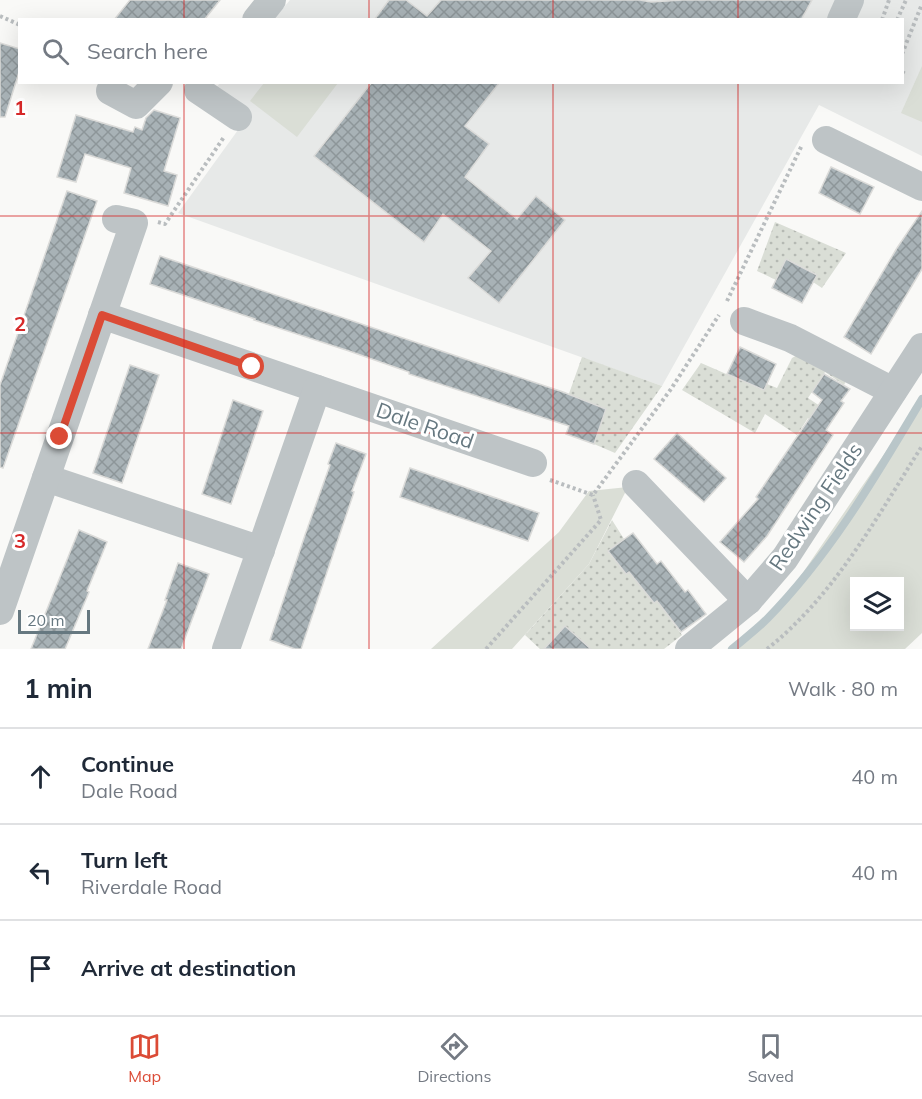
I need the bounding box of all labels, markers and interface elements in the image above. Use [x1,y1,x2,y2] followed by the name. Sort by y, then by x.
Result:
[18,18,904,84] search box
[39,35,72,68] icon: search
[87,37,208,65] text: Search here
[14,95,26,120] text: 1
[14,311,26,336] text: 2
[238,353,264,379] route start
[373,396,478,454] street label: Dale Road
[46,423,72,449] route end
[763,438,867,575] street label: Redwing Fields
[14,528,26,553] text: 3
[850,577,904,631] map controls
[850,577,904,631] button: layers
[18,607,90,634] scale bar
[27,610,64,630] text: 20 m
[24,672,93,705] text: 1 min
[788,676,898,701] text: Walk · 80 m
[81,750,174,778] text: Continue
[24,760,57,793] icon: ahead
[851,764,898,789] text: 40 m
[81,778,178,803] text: Dale Road
[81,846,168,874] text: Turn left
[24,856,57,889] icon: left
[851,860,898,885] text: 40 m
[81,874,222,899] text: Riverdale Road
[24,952,57,985] icon: arrive
[81,954,296,982] text: Arrive at destination
[128,1030,161,1086] tab: Map
[417,1030,491,1086] tab: Directions
[748,1030,794,1086] tab: Saved

